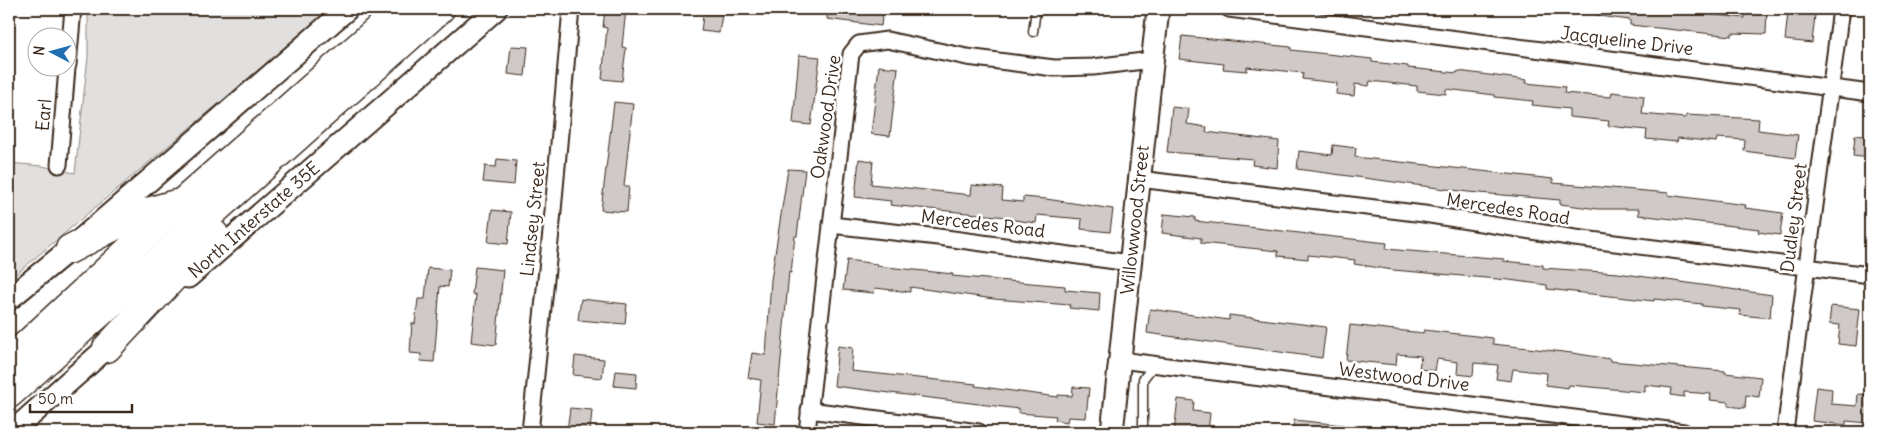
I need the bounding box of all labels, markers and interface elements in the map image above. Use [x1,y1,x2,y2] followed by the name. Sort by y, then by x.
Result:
[1559,21,1695,60] street label: Jacqueline Drive
[28,28,78,78] north arrow
[30,45,49,56] text: N
[805,53,846,181] street label: Oakwood Drive
[31,98,56,132] street label: Earl
[1115,144,1154,296] street label: Willowwood Street
[183,156,324,283] street label: North Interstate 35E
[515,160,550,277] street label: Lindsey Street
[1775,162,1812,274] street label: Dudley Street
[1445,187,1572,230] street label: Mercedes Road
[920,204,1047,243] street label: Mercedes Road
[1337,357,1471,396] street label: Westwood Drive
[30,381,132,413] scale bar
[38,389,73,408] text: 50 m

